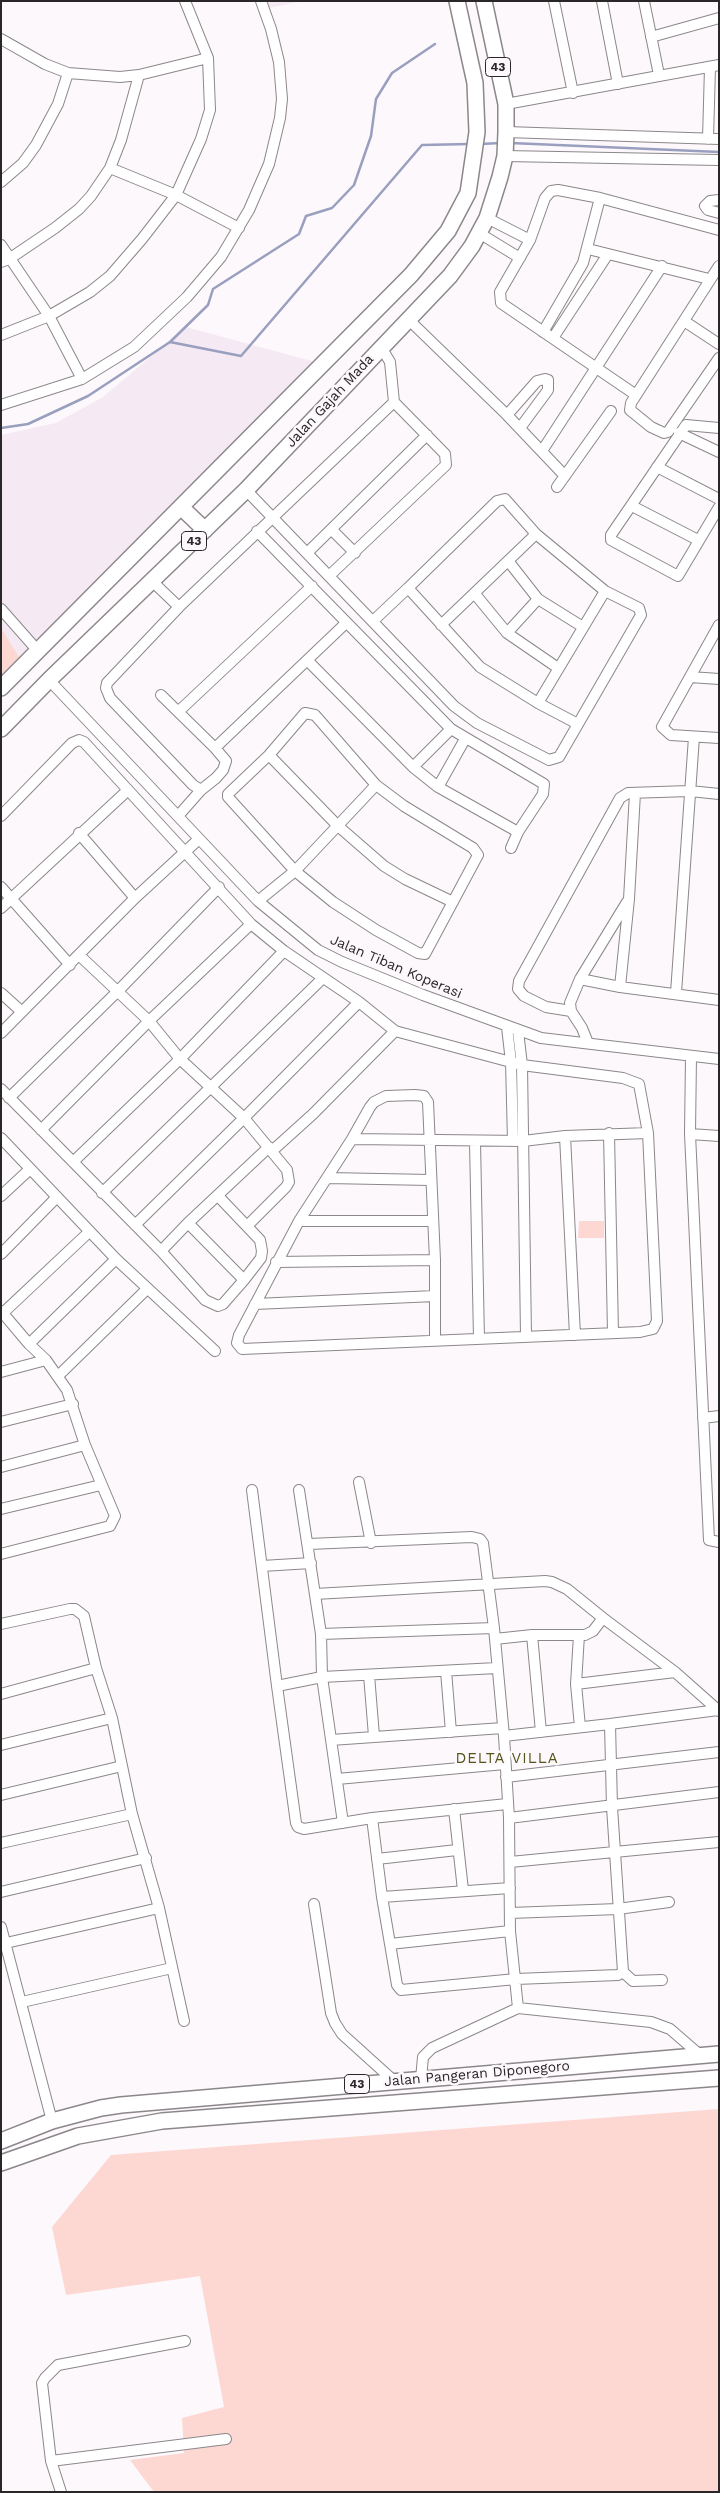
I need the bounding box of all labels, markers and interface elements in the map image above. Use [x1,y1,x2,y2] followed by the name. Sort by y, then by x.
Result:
[486,58,510,76] road number: 43
[283,351,377,451] street label: Jalan Gajah Mada
[182,532,206,550] road number: 43
[327,932,465,1002] street label: Jalan Tiban Koperasi
[454,1750,560,1768] district label: DELTA VILLA
[384,2058,570,2090] street label: Jalan Pangeran Diponegoro
[344,2074,370,2094] road number: 43

